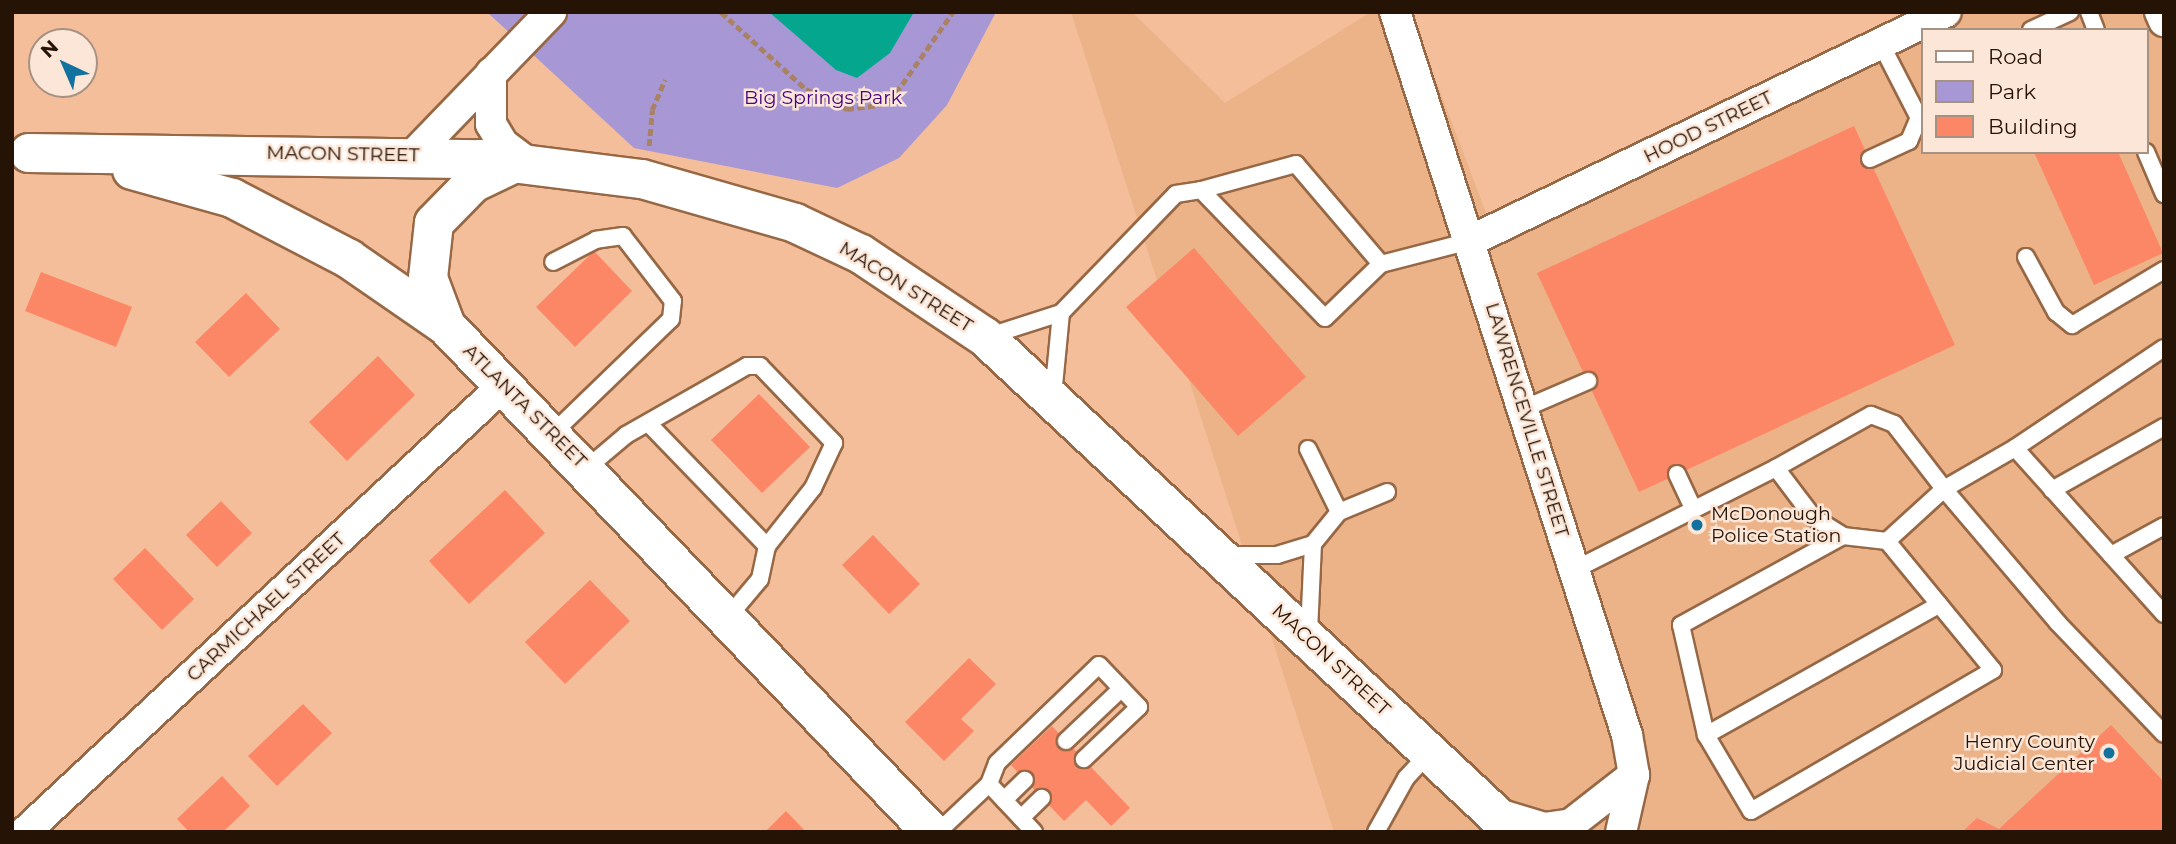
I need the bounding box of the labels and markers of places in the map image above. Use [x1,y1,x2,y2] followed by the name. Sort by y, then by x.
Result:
[1711,503,1841,547] place label: McDonough Police Station
[1689,517,1705,533] marker: McDonough Police Station
[1954,731,2095,775] place label: Henry County Judicial Center
[2101,745,2117,761] marker: Henry County Judicial Center

